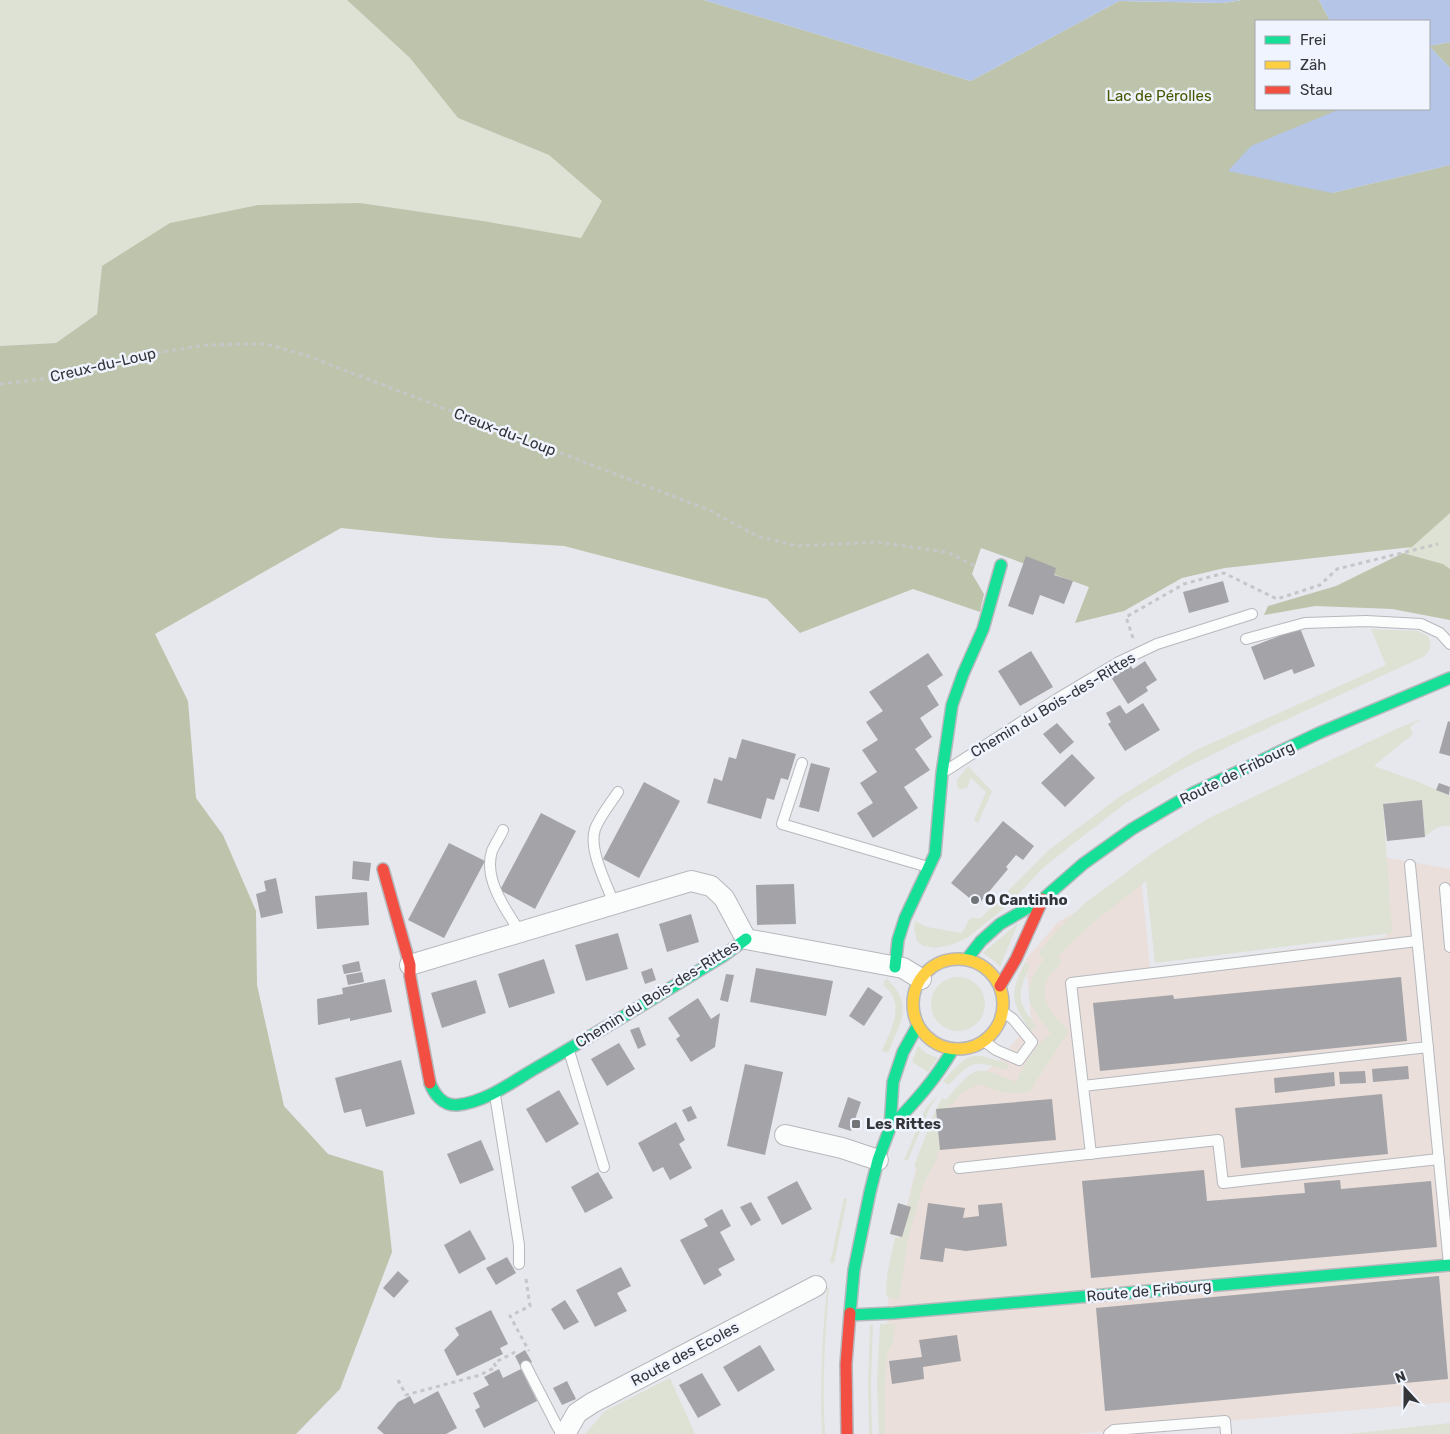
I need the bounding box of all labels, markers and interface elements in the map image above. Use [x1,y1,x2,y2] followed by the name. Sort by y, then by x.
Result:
[1255,20,1430,110] legend
[1300,31,1326,49] text: Frei
[1300,56,1326,74] text: Zäh
[1300,81,1333,99] text: Stau
[1106,87,1212,105] park label: Lac de Pérolles
[48,344,158,386] street label: Creux-du-Loup
[451,404,559,460] street label: Creux-du-Loup
[967,648,1139,761] street label: Chemin du Bois-des-Rittes
[1177,737,1297,809] street label: Route de Fribourg
[985,891,1068,909] place label: O Cantinho
[969,894,981,906] marker: O Cantinho
[572,936,742,1052] street label: Chemin du Bois-des-Rittes
[866,1115,941,1133] place label: Les Rittes
[850,1118,862,1130] marker: Les Rittes
[1086,1277,1212,1305] street label: Route de Fribourg
[628,1318,742,1390] street label: Route des Ecoles
[1380,1364,1430,1414] north arrow
[1393,1368,1408,1387] text: N

